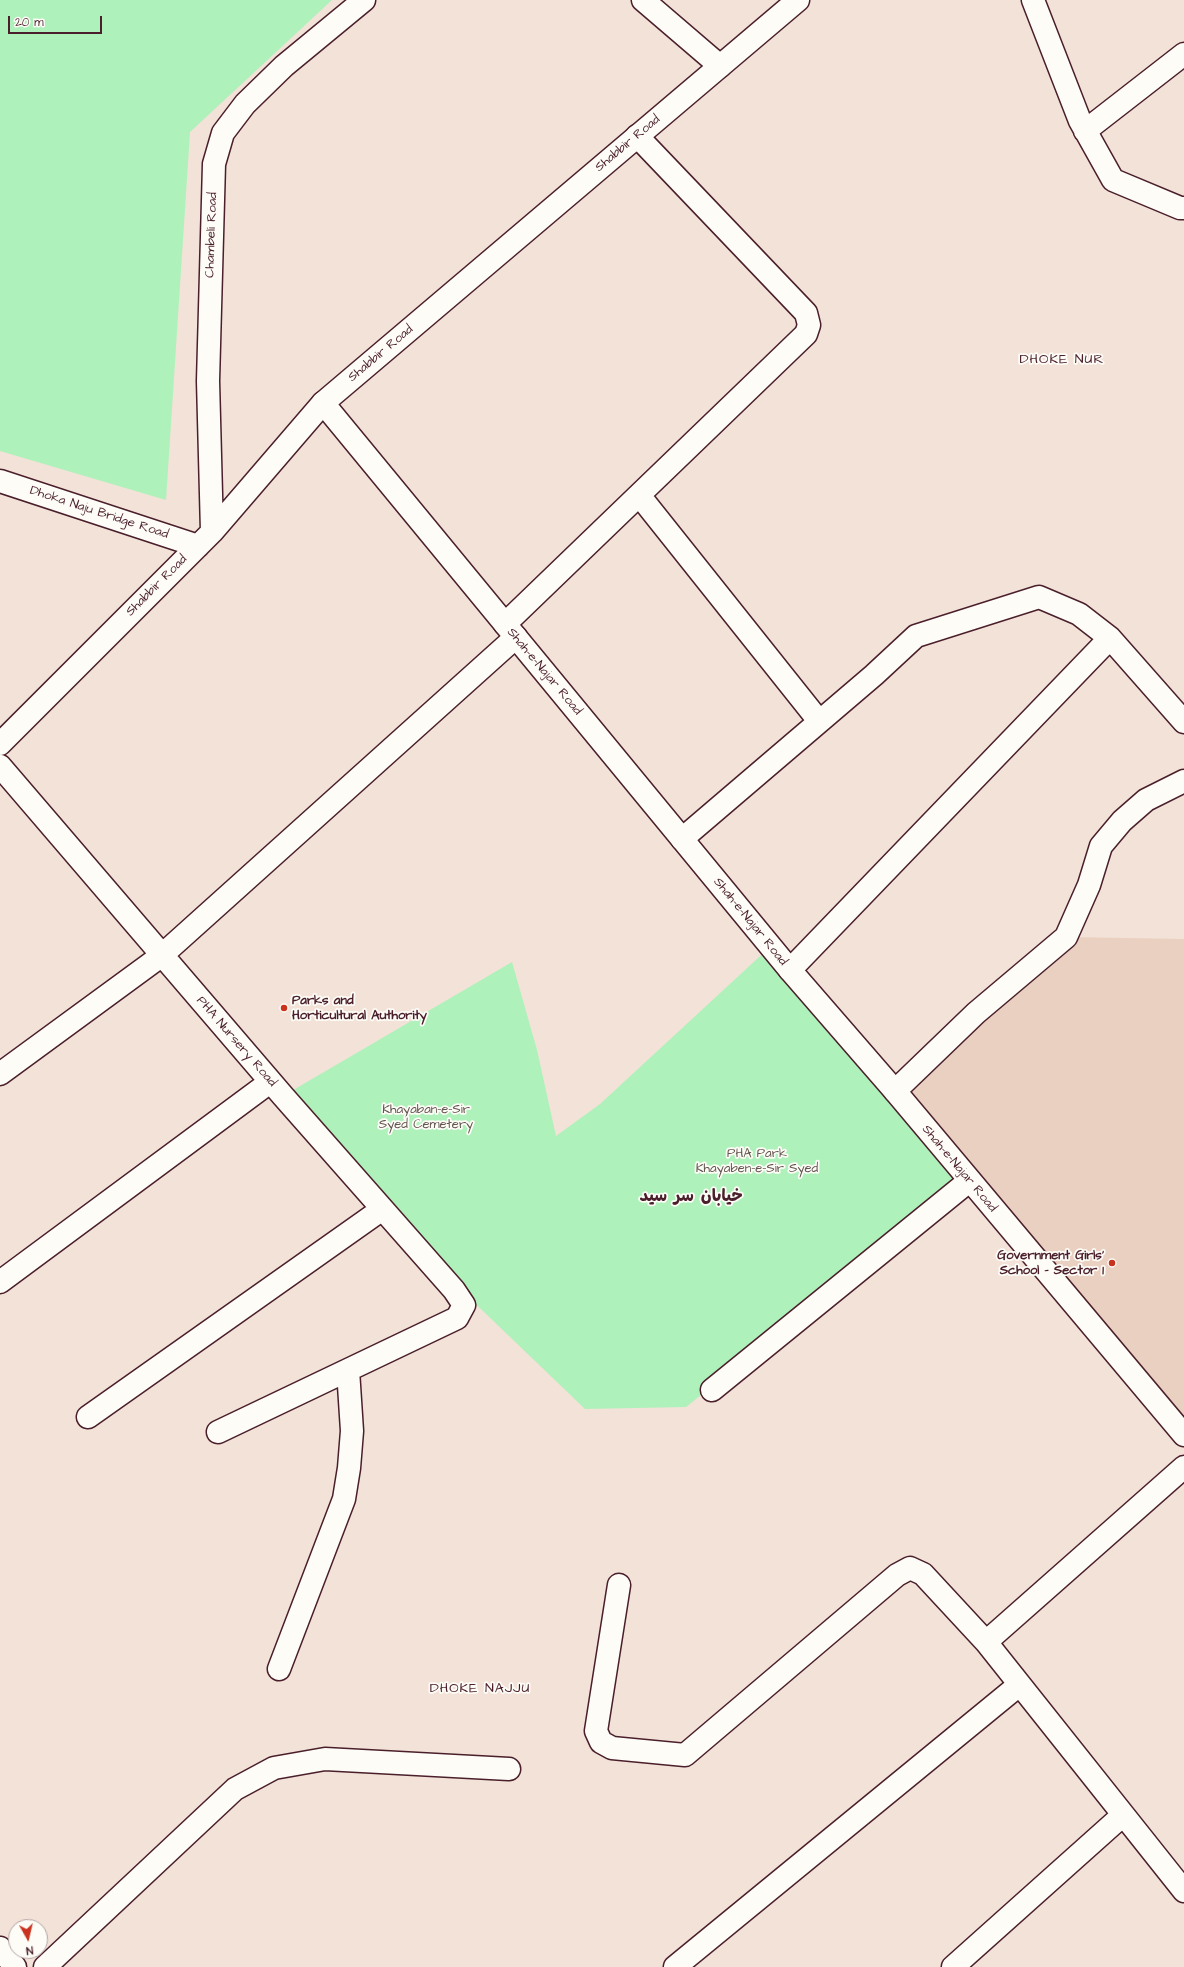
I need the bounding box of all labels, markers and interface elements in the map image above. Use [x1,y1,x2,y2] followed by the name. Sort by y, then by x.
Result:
[10,8,104,34] scale bar
[15,14,44,31] text: 20 m
[592,112,664,176] street label: Shabbir Road
[203,192,221,278] street label: Chambeli Road
[345,322,417,386] street label: Shabbir Road
[1020,352,1104,368] district label: DHOKE NUR
[28,483,170,543] street label: Dhoka Naju Bridge Road
[123,552,191,620] street label: Shabbir Road
[503,625,585,719] street label: Shah-e-Najar Road
[710,875,790,969] street label: Shah-e-Najar Road
[292,993,427,1024] place label: Parks and Horticultural Authority
[193,994,279,1090] street label: PHA Nursery Road
[279,1003,289,1013] marker: Parks and Horticultural Authority
[379,1102,473,1133] park label: Khayaban-e-Sir Syed Cemetery
[918,1122,1000,1216] street label: Shah-e-Najar Road
[696,1146,818,1177] park label: PHA Park Khayaben-e-Sir Syed
[639,1187,743,1207] district label: خیابان سر سید
[997,1248,1104,1279] place label: Government Girls' School - Sector 1
[1107,1258,1117,1268] marker: Government Girls' School - Sector 1
[430,1681,530,1697] district label: DHOKE NAJJU
[8,1919,48,1959] north arrow
[25,1942,34,1958] text: N

